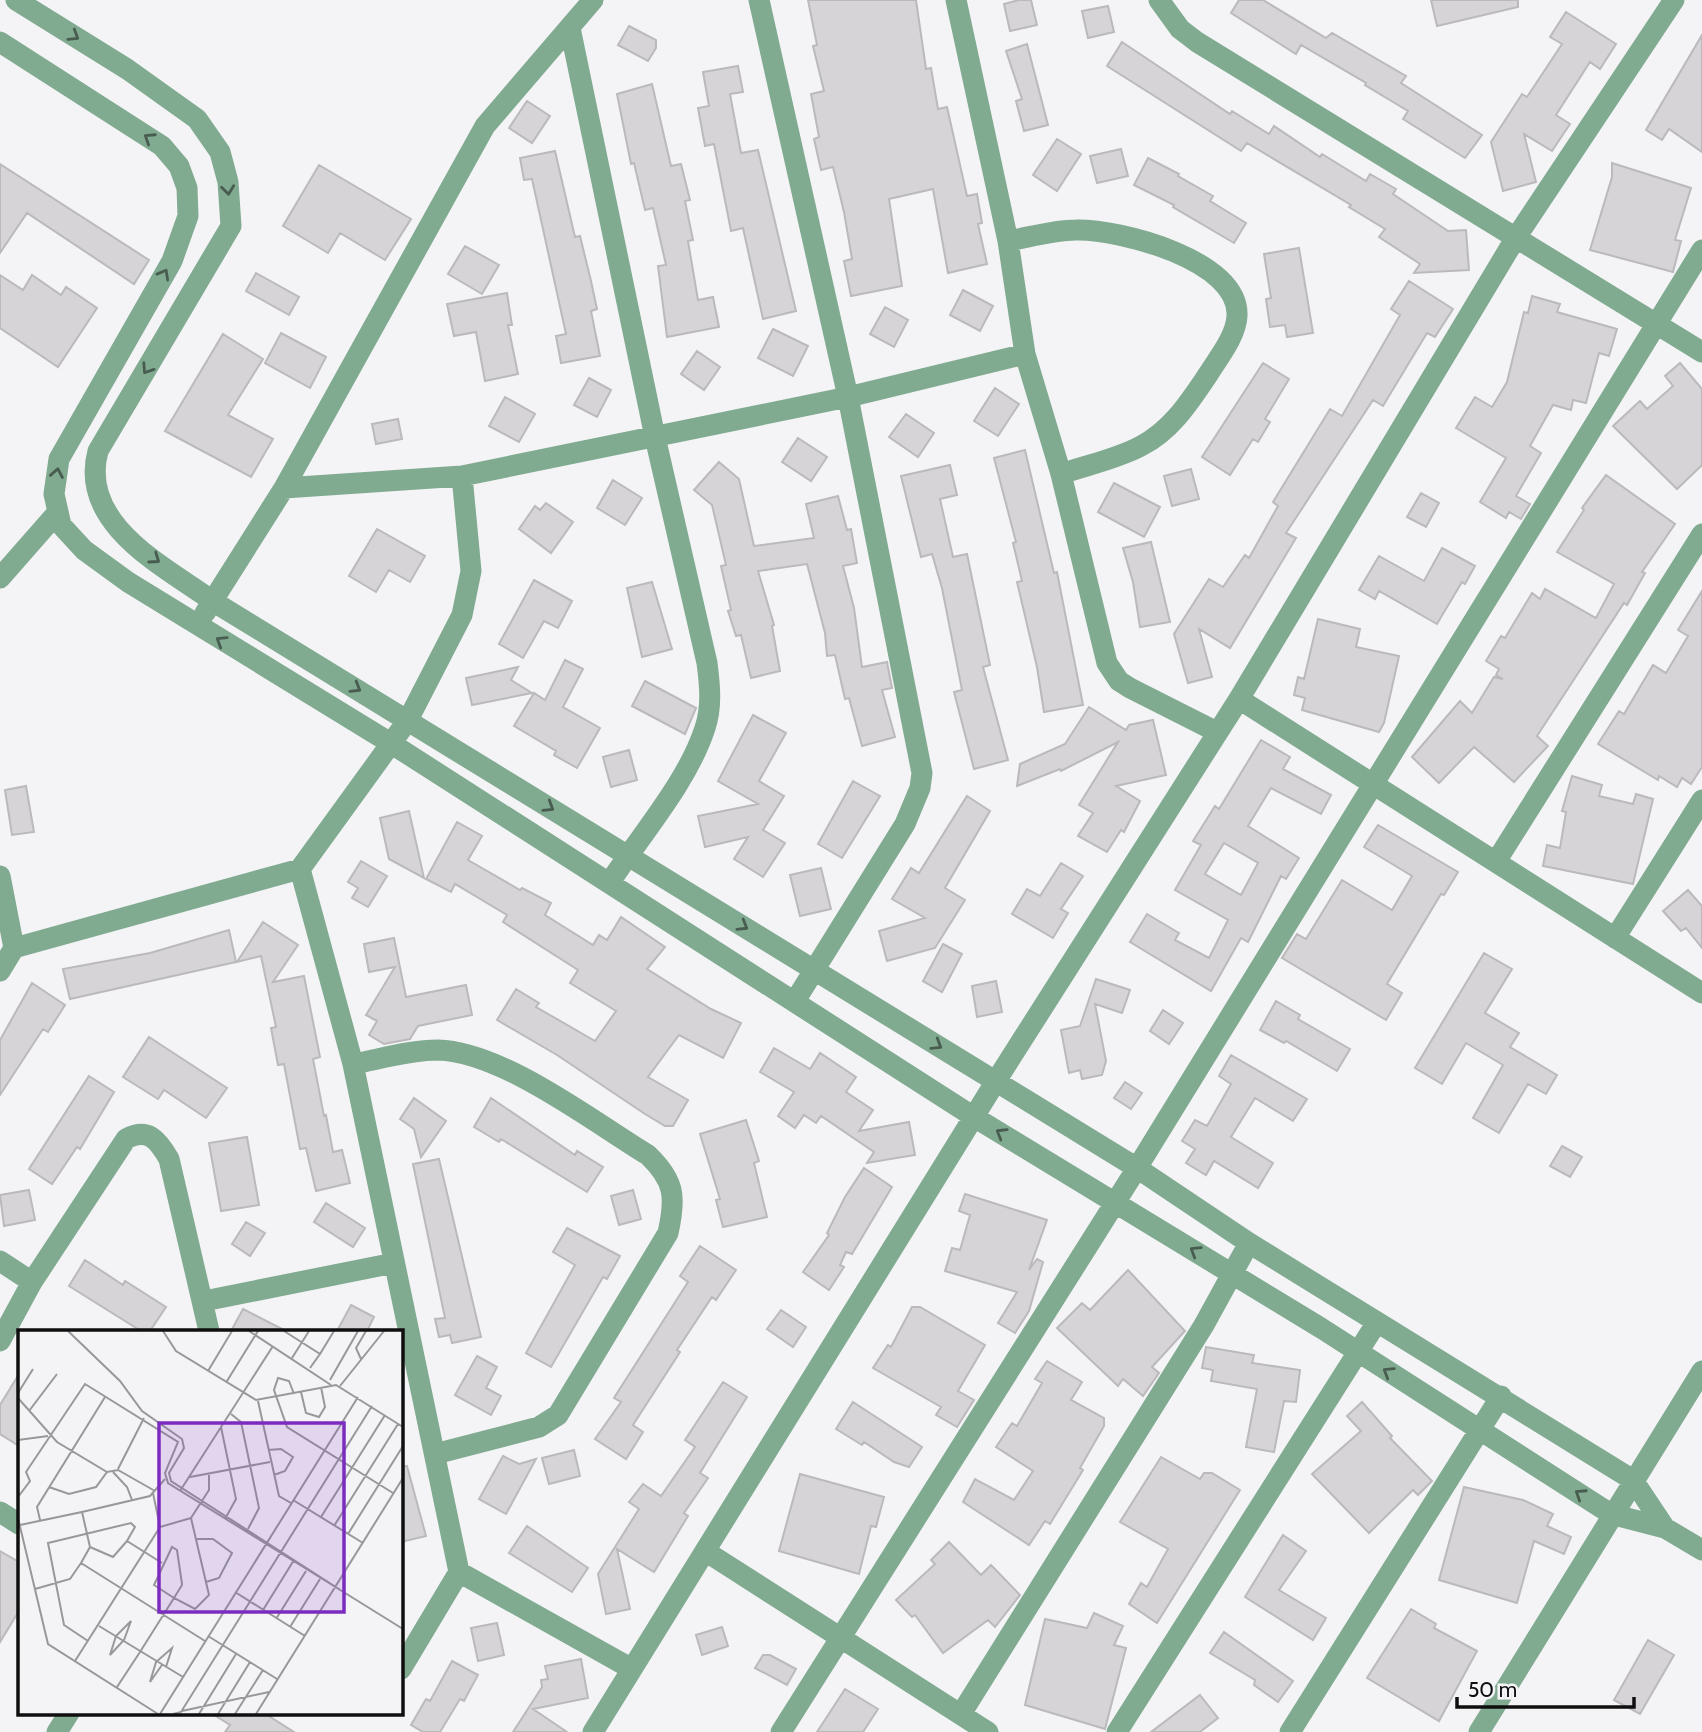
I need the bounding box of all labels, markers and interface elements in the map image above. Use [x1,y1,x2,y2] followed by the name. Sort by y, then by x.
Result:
[66,28,79,41] one-way arrow
[144,134,157,147] one-way arrow
[221,184,236,195] one-way arrow
[156,269,170,281] one-way arrow
[143,361,155,374] one-way arrow
[49,467,64,479] one-way arrow
[147,551,160,564] one-way arrow
[216,637,229,650] one-way arrow
[348,679,361,692] one-way arrow
[542,799,555,812] one-way arrow
[736,918,749,931] one-way arrow
[930,1037,943,1050] one-way arrow
[995,1129,1008,1142] one-way arrow
[1190,1247,1203,1260] one-way arrow
[18,1330,402,1714] inset map
[1383,1367,1396,1380] one-way arrow
[1575,1489,1588,1502] one-way arrow
[1457,1666,1634,1710] scale bar
[1468,1677,1517,1702] text: 50 m

